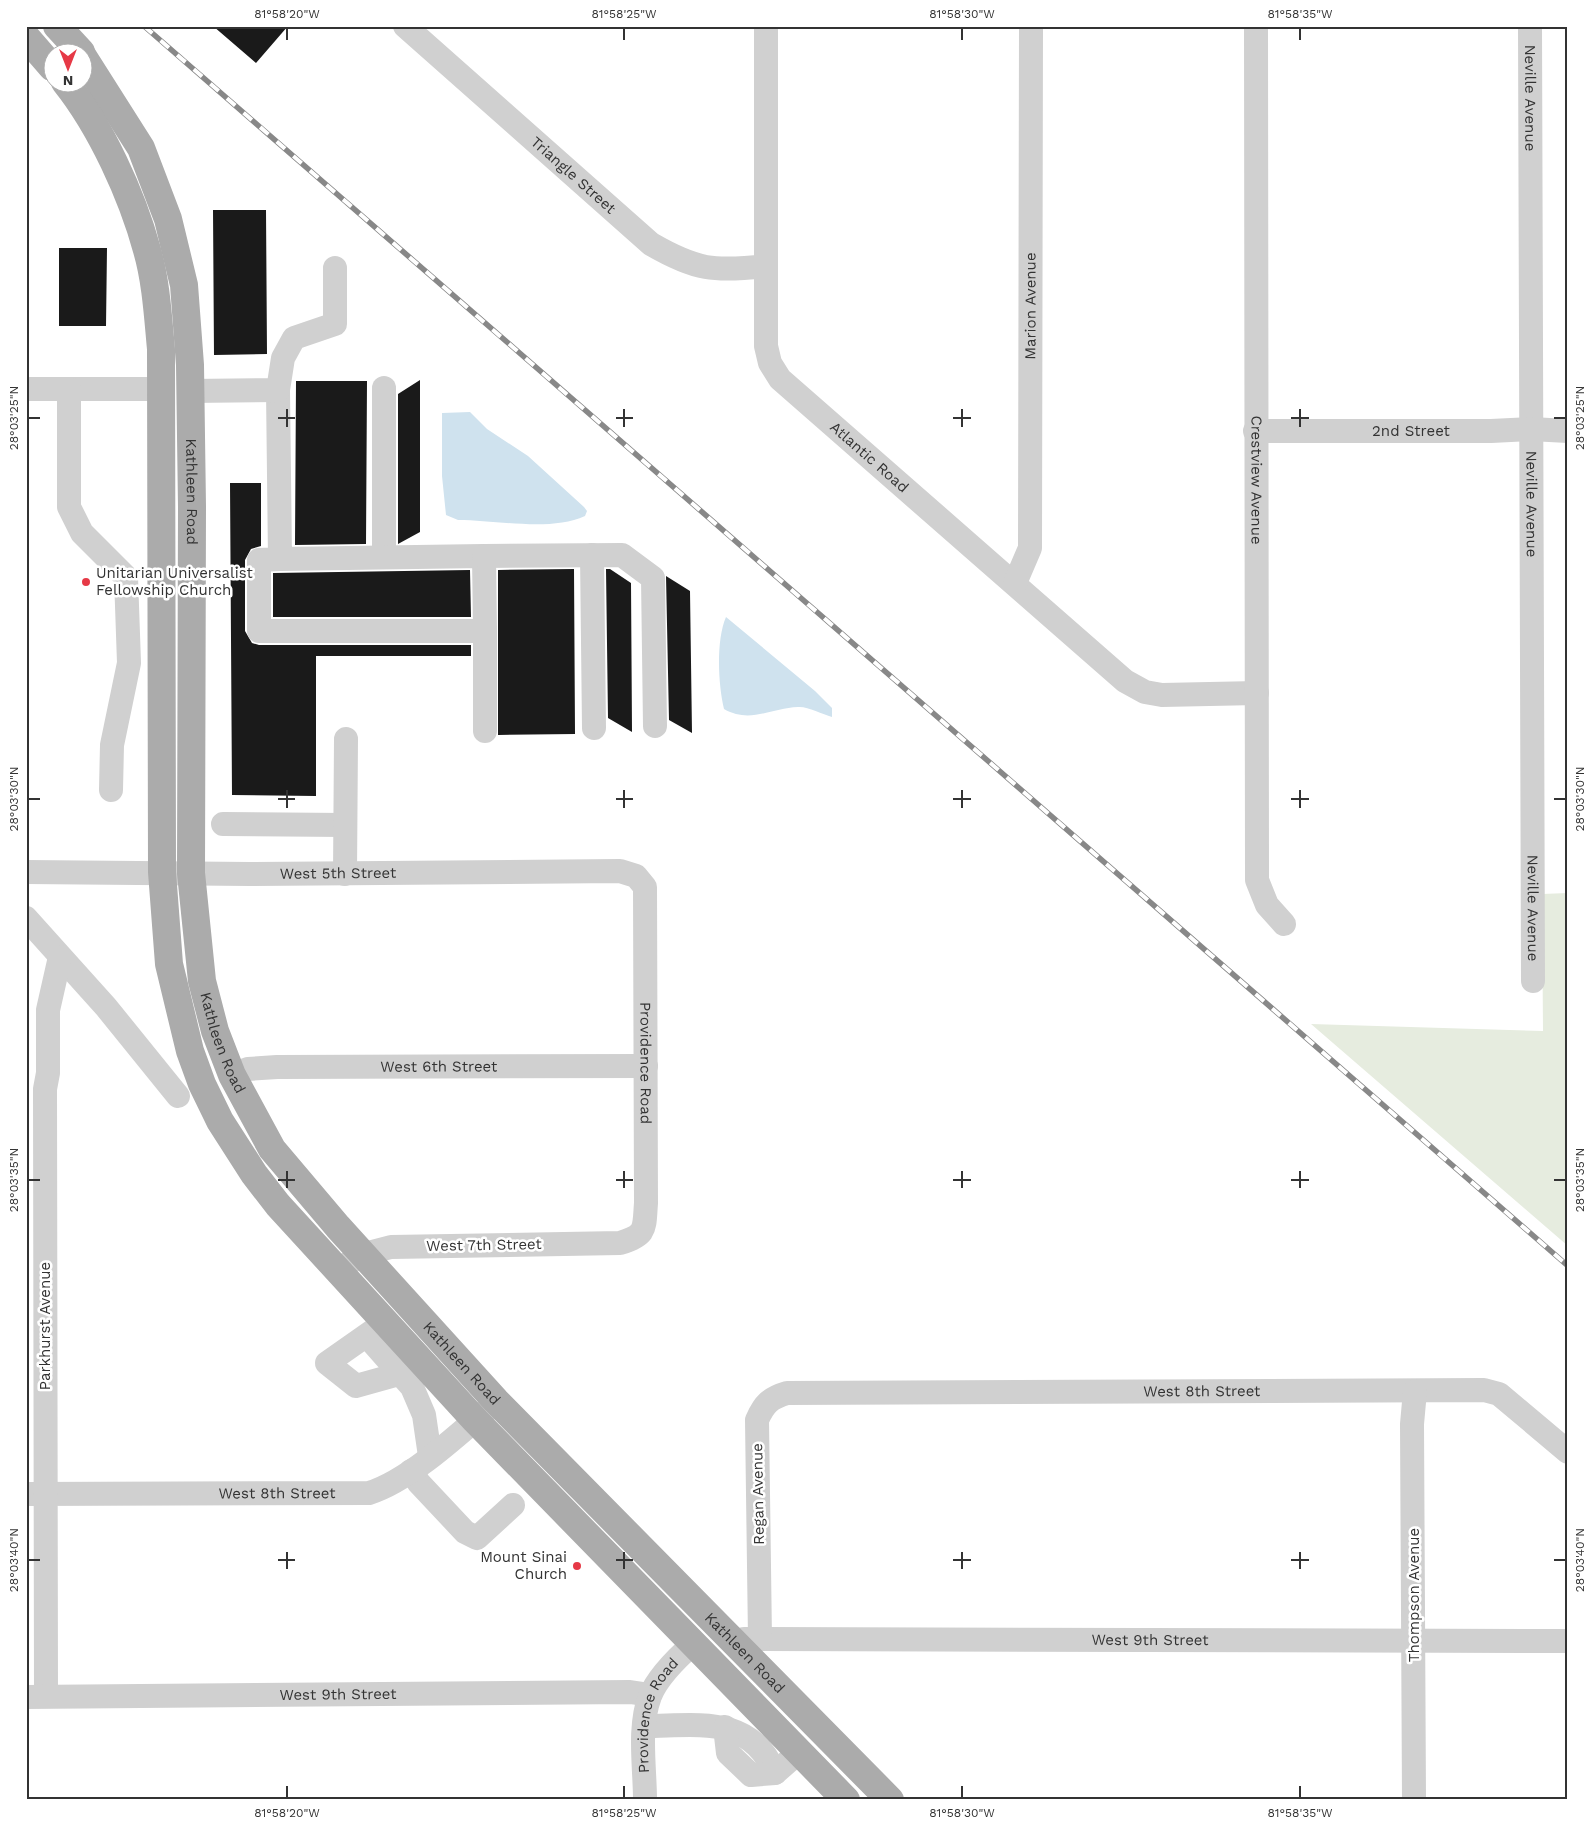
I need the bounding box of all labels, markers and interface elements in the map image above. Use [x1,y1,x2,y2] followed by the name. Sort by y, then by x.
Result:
[254,7,320,21] text: 81°58'20"W
[591,7,657,21] text: 81°58'25"W
[929,7,995,21] text: 81°58'30"W
[1267,7,1333,21] text: 81°58'35"W
[42,42,92,92] north arrow
[1521,45,1539,151] street label: Neville Avenue
[63,73,73,89] text: N
[527,133,620,218] street label: Triangle Street
[1021,252,1040,360] street label: Marion Avenue
[7,386,21,450] text: 28°03'25"N
[1573,386,1587,450] text: 28°03'25"N
[1247,415,1266,545] street label: Crestview Avenue
[826,418,912,496] street label: Atlantic Road
[1372,422,1451,440] street label: 2nd Street
[182,438,201,545] street label: Kathleen Road
[1522,451,1541,557] street label: Neville Avenue
[96,564,254,599] place label: Unitarian Universalist Fellowship Church
[80,576,92,588] marker: Unitarian Universalist Fellowship Church
[7,766,21,832] text: 28°03'30"N
[1573,766,1587,832] text: 28°03'30"N
[1524,855,1542,961] street label: Neville Avenue
[280,864,397,883] street label: West 5th Street
[196,990,249,1096] street label: Kathleen Road
[636,1002,655,1124] street label: Providence Road
[380,1057,498,1076] street label: West 6th Street
[7,1148,21,1212] text: 28°03'35"N
[1573,1148,1587,1212] text: 28°03'35"N
[426,1235,543,1255] street label: West 7th Street
[36,1262,54,1390] street label: Parkhurst Avenue
[419,1318,504,1409] street label: Kathleen Road
[1143,1382,1261,1400] street label: West 8th Street
[748,1443,768,1545] street label: Regan Avenue
[218,1484,336,1502] street label: West 8th Street
[7,1528,21,1592] text: 28°03'40"N
[1405,1528,1423,1662] street label: Thompson Avenue
[1573,1528,1587,1592] text: 28°03'40"N
[480,1548,567,1583] place label: Mount Sinai Church
[571,1560,583,1572] marker: Mount Sinai Church
[701,1609,789,1697] street label: Kathleen Road
[1091,1631,1209,1649] street label: West 9th Street
[634,1654,682,1774] street label: Providence Road
[279,1685,397,1704] street label: West 9th Street
[254,1806,320,1820] text: 81°58'20"W
[591,1806,657,1820] text: 81°58'25"W
[929,1806,995,1820] text: 81°58'30"W
[1267,1806,1333,1820] text: 81°58'35"W

